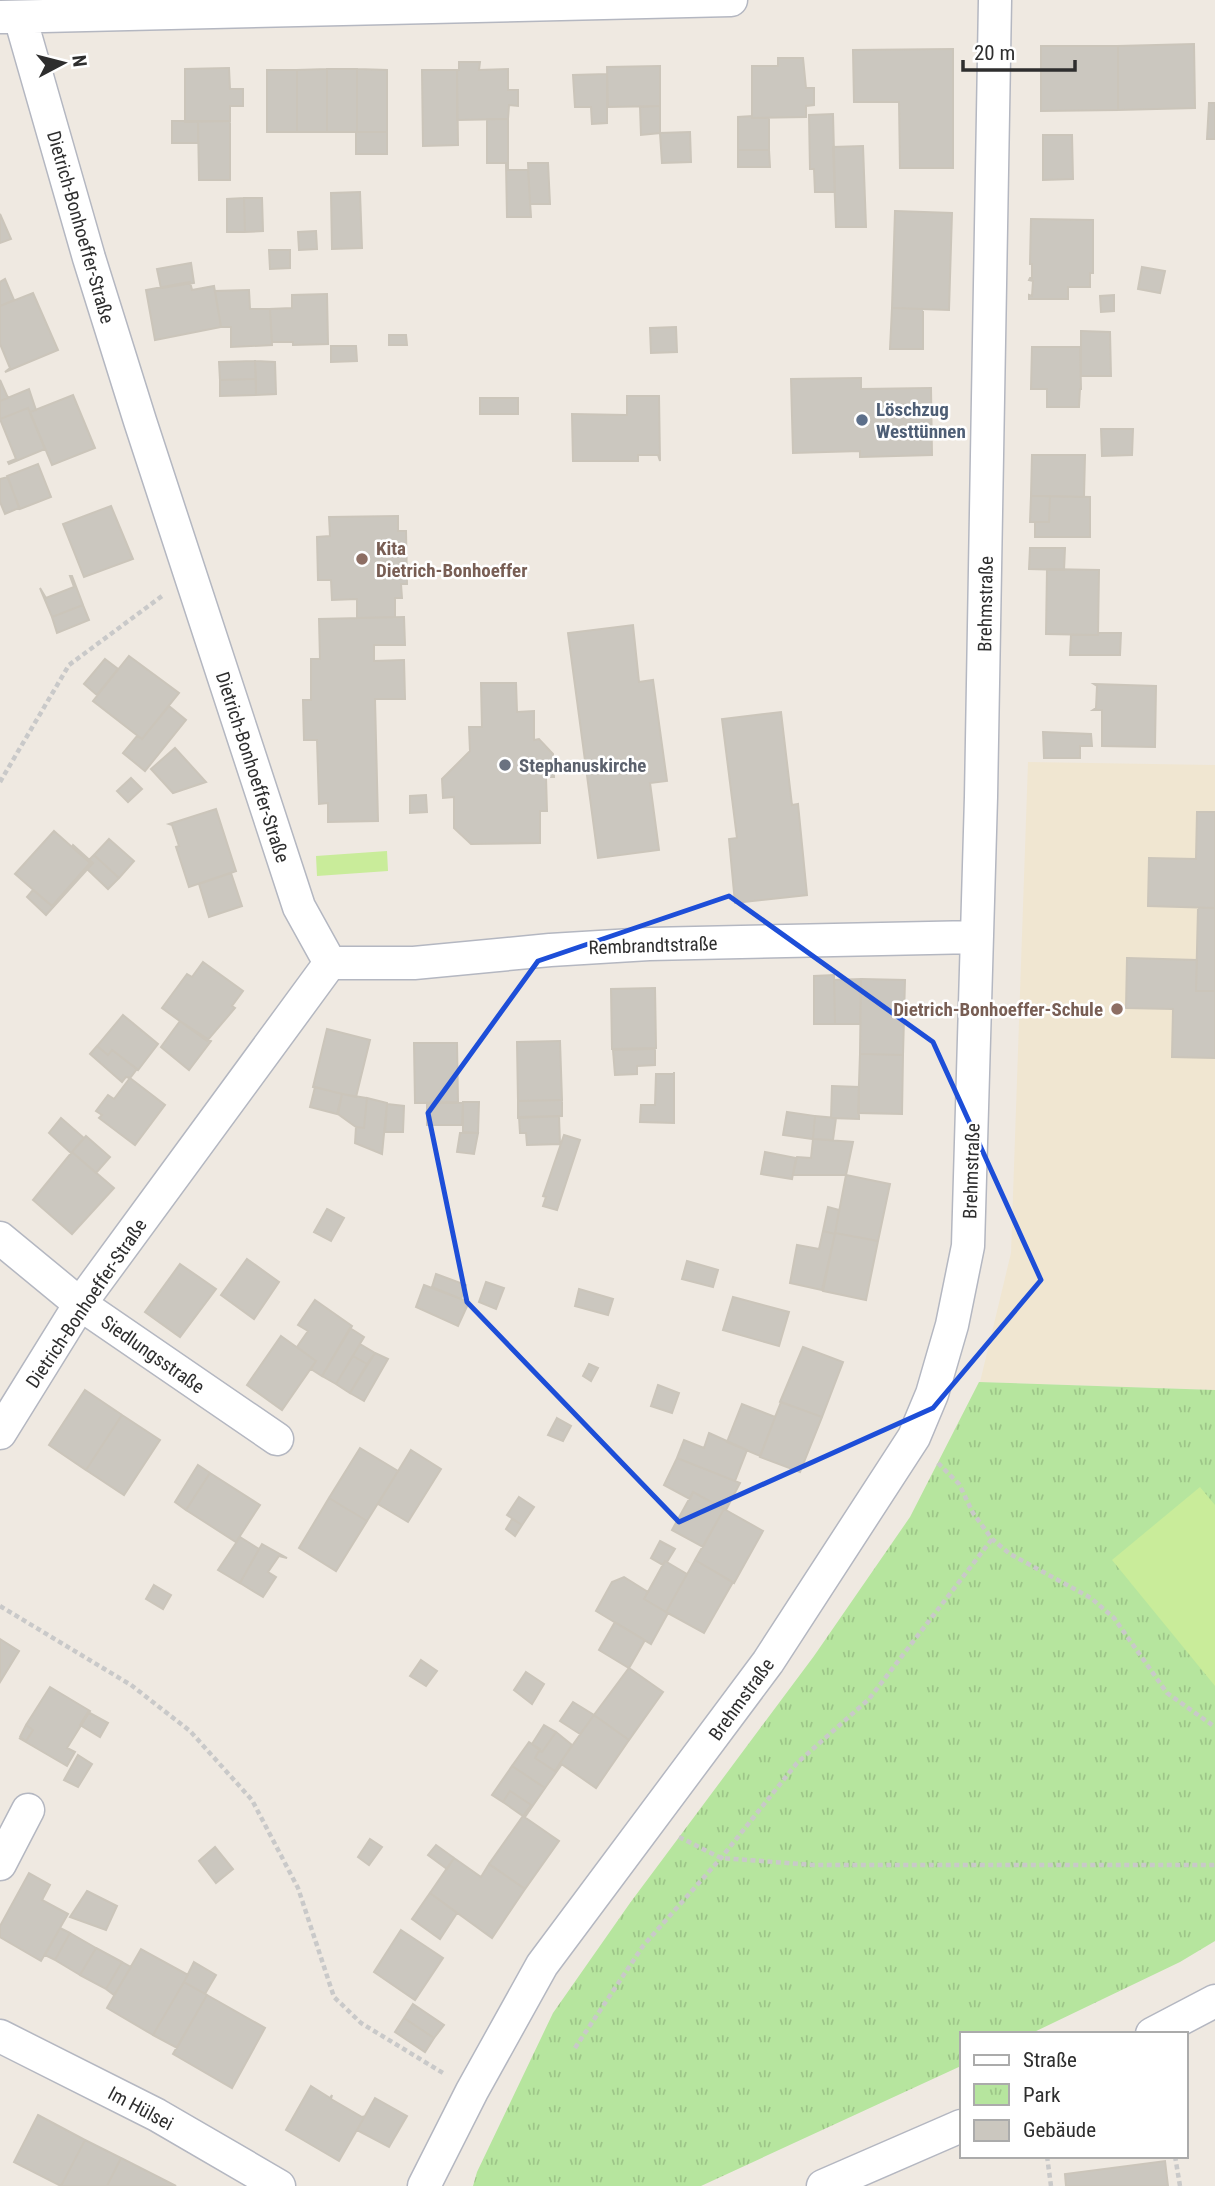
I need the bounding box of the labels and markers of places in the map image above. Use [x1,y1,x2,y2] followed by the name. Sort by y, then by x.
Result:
[876,398,966,443] place label: Löschzug Westtünnen
[854,412,870,428] marker: Löschzug Westtünnen
[376,537,527,582] place label: Kita Dietrich-Bonhoeffer
[354,551,370,567] marker: Kita Dietrich-Bonhoeffer
[519,754,646,777] place label: Stephanuskirche
[497,757,513,773] marker: Stephanuskirche
[893,998,1103,1021] place label: Dietrich-Bonhoeffer-Schule
[1109,1001,1125,1017] marker: Dietrich-Bonhoeffer-Schule

